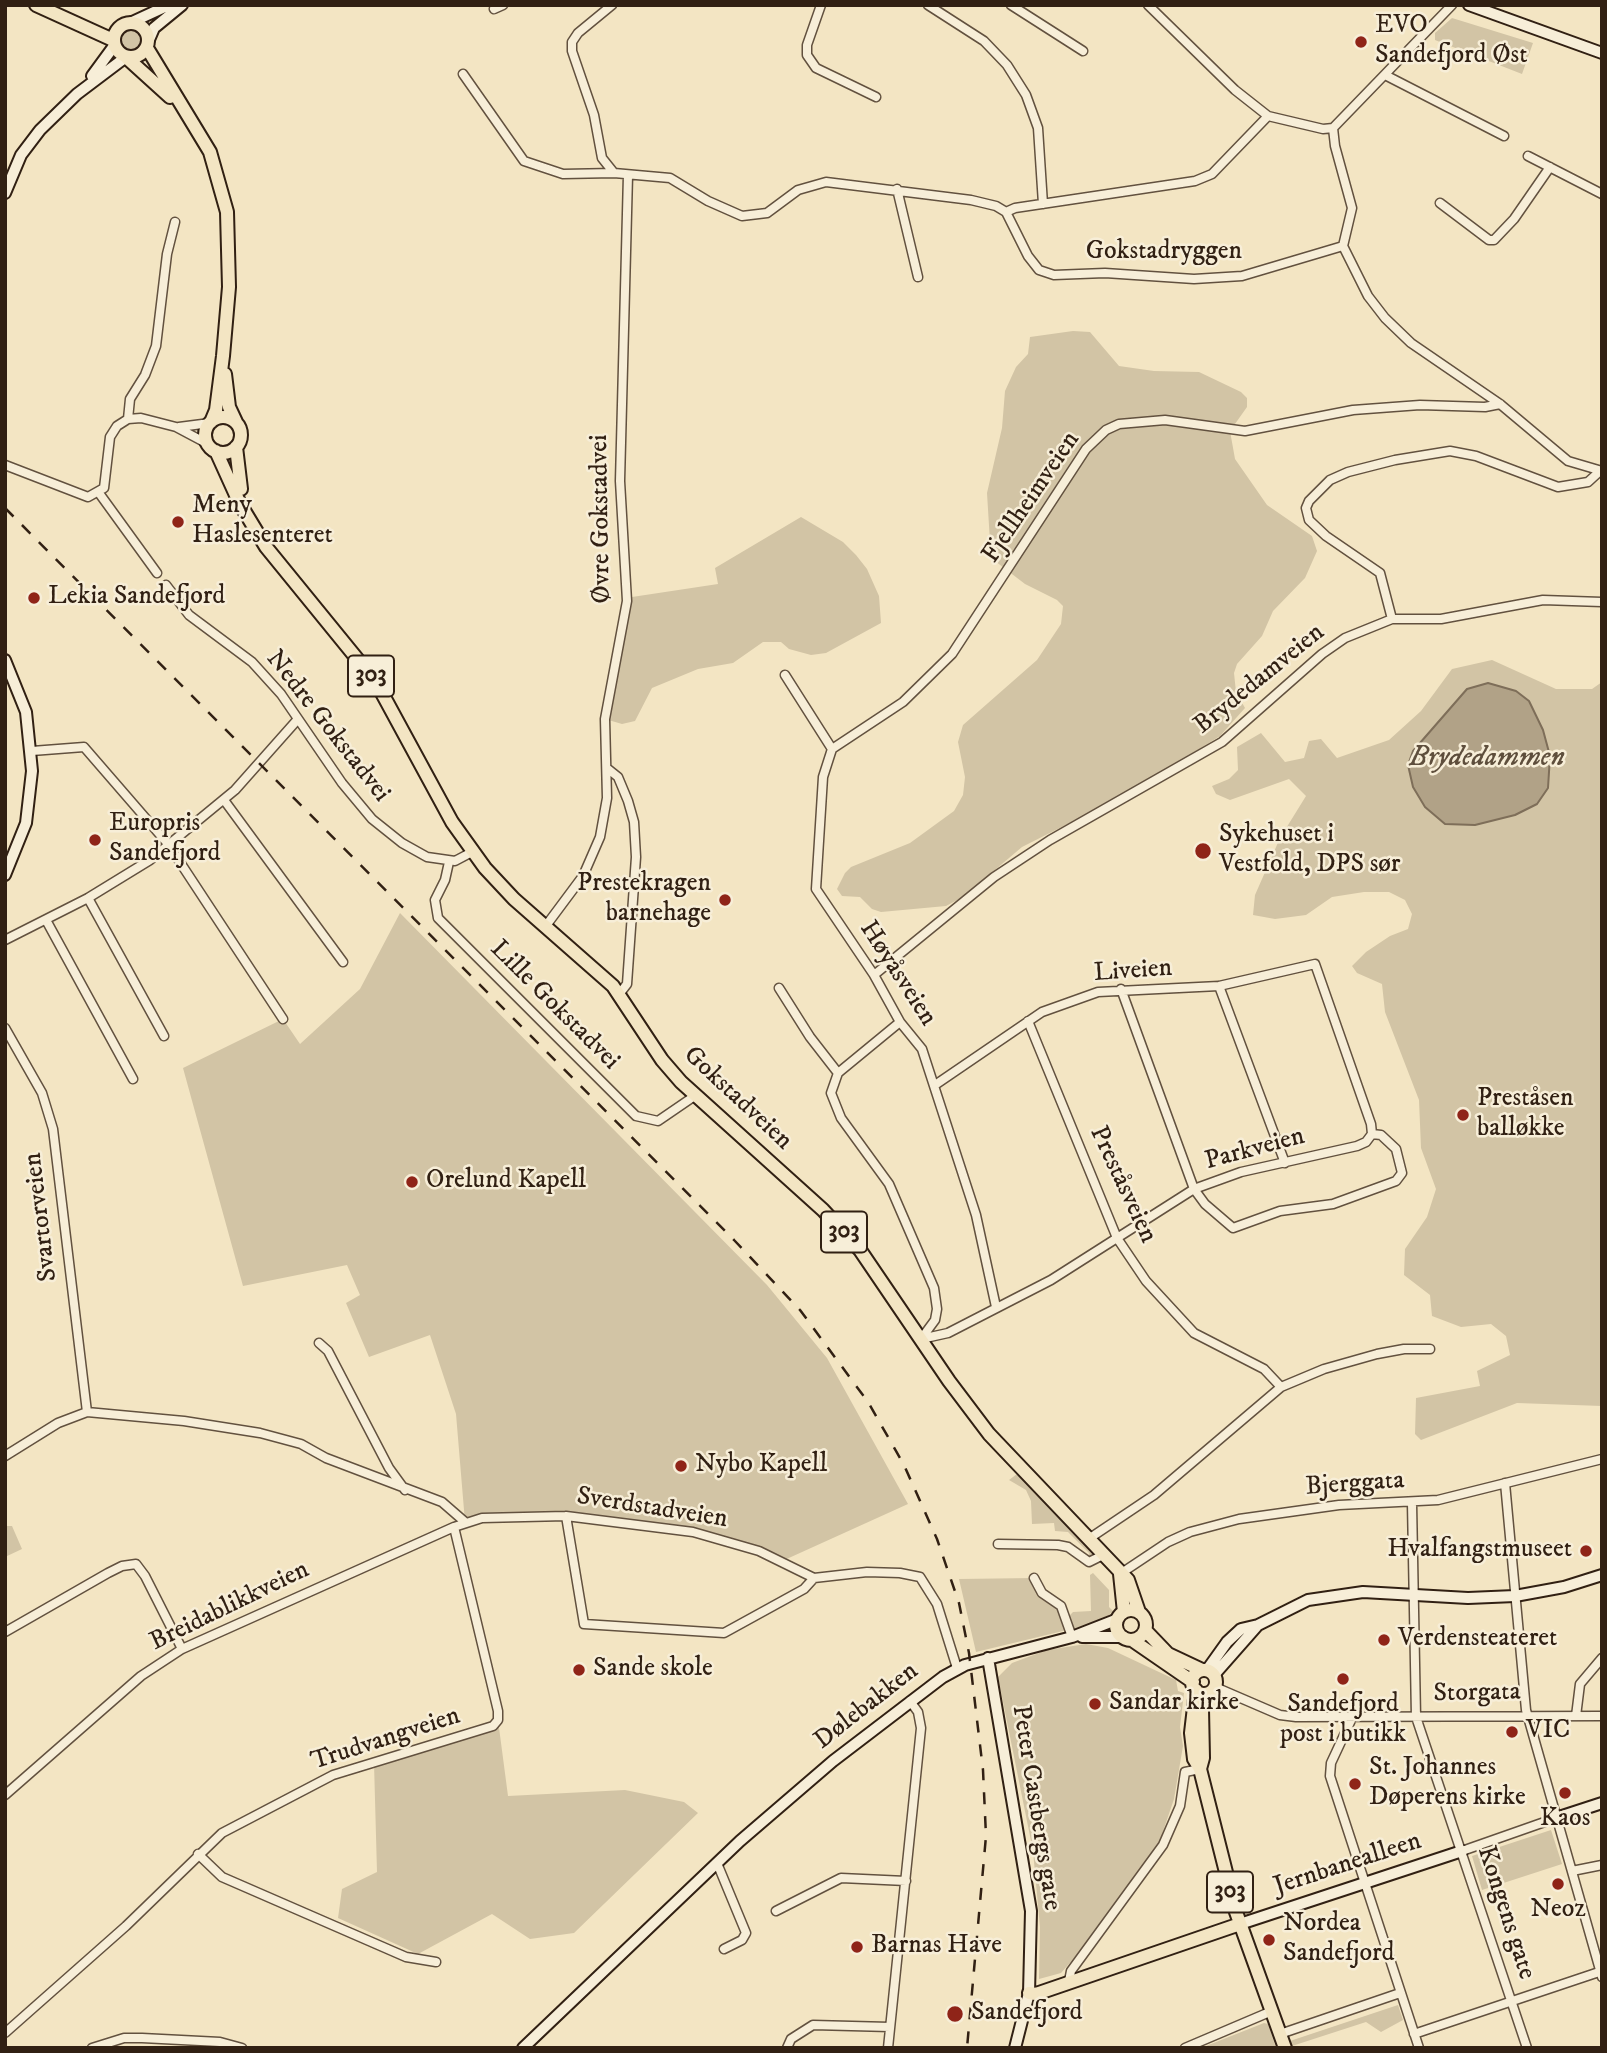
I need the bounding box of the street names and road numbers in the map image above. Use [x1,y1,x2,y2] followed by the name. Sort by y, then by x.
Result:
[1086,237,1242,269] street label: Gokstadryggen
[977,426,1087,570] street label: Fjellheimveien
[585,434,619,604] street label: Øvre Gokstadvei
[1189,618,1331,742] street label: Brydedamveien
[258,645,396,809] street label: Nedre Gokstadvei
[348,656,394,696] road number: 303
[851,915,943,1033] street label: Høyåsveien
[483,935,625,1077] street label: Lille Gokstadvei
[1093,954,1173,990] street label: Liveien
[676,1041,798,1157] street label: Gokstadveien
[1081,1122,1163,1248] street label: Preståsveien
[1202,1122,1308,1178] street label: Parkveien
[19,1151,65,1283] street label: Svartorveien
[821,1212,867,1252] road number: 303
[1305,1466,1405,1504] street label: Bjerggata
[574,1482,730,1536] street label: Sverdstadveien
[145,1555,315,1659] street label: Breidablikkveien
[809,1657,925,1757] street label: Dølebakken
[1433,1678,1521,1710] street label: Storgata
[308,1701,464,1779] street label: Trudvangveien
[1003,1703,1067,1913] street label: Peter Castbergs gate
[1270,1827,1426,1903] street label: Jernbanealleen
[1469,1842,1541,1984] street label: Kongens gate
[1207,1871,1253,1912] road number: 303

